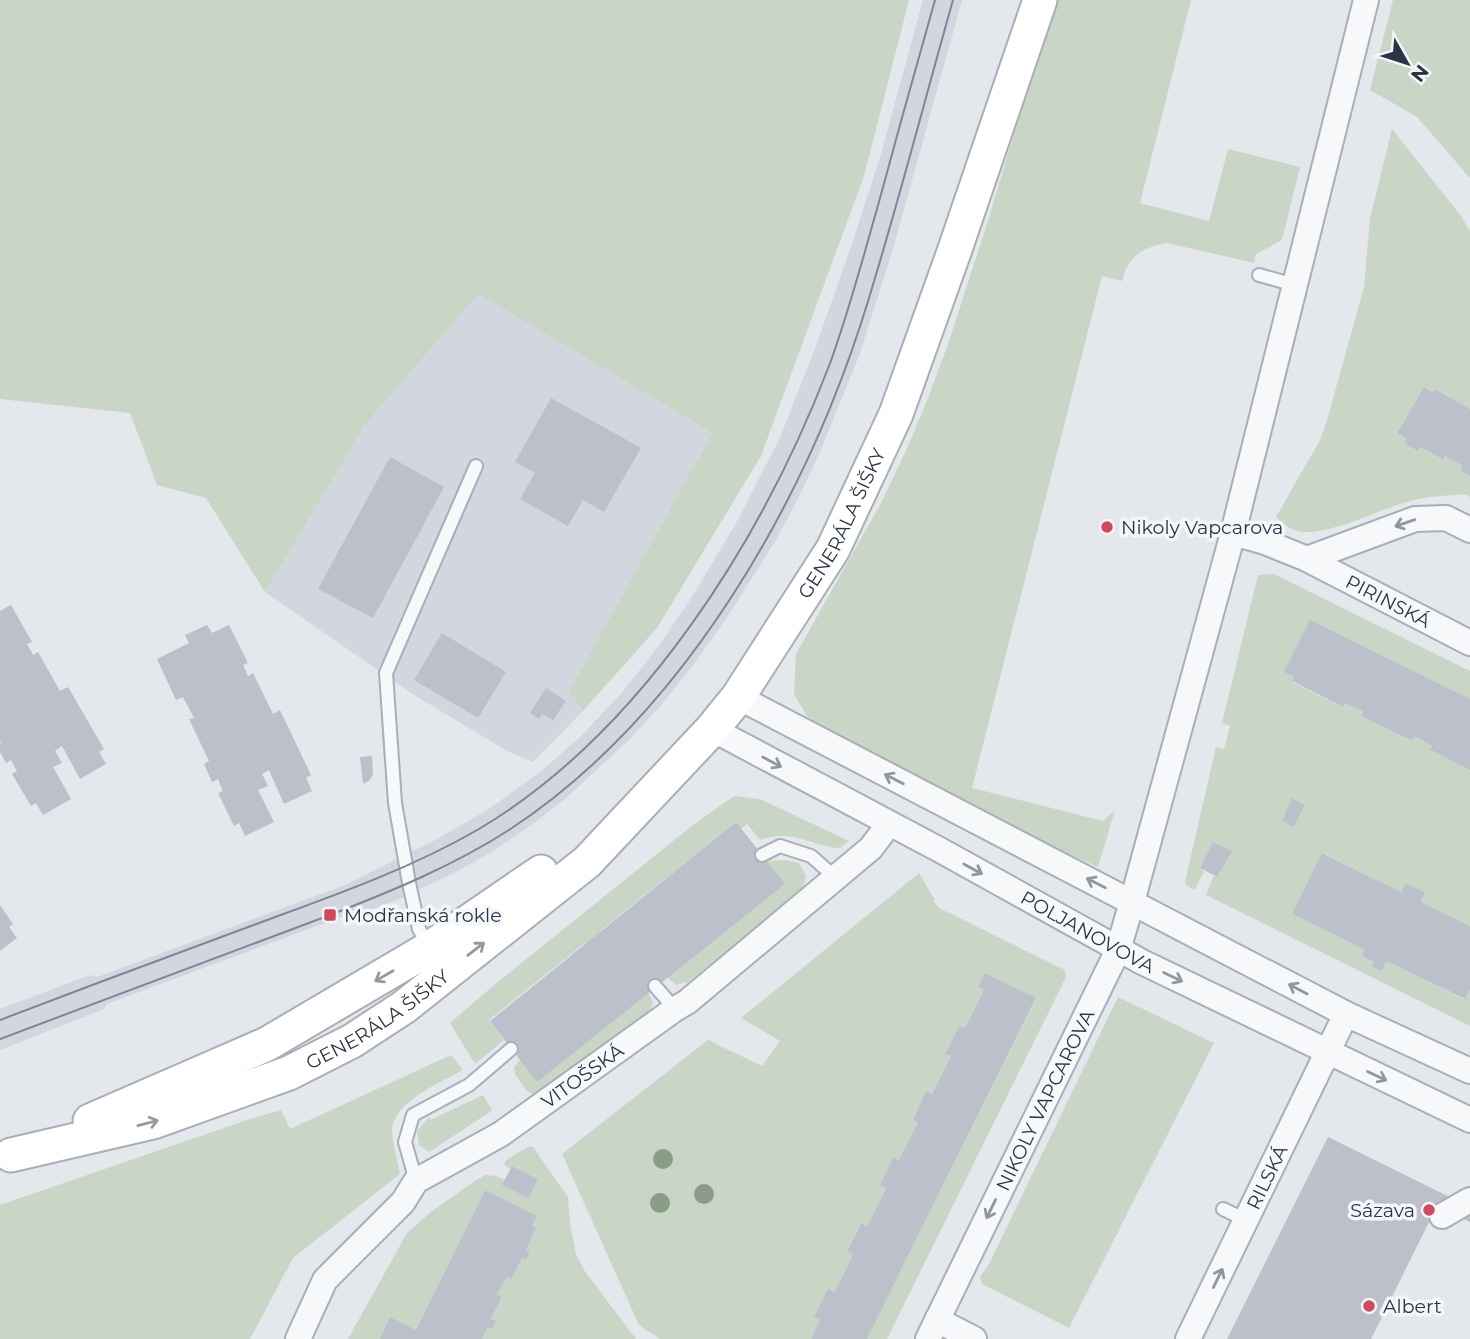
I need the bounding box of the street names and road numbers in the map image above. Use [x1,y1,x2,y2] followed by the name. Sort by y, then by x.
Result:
[793,444,891,603] street label: GENERÁLA ŠIŠKY
[1342,570,1435,633] street label: PIRINSKÁ
[1017,886,1158,978] street label: POLJANOVOVA
[302,964,455,1074] street label: GENERÁLA ŠIŠKY
[991,1005,1099,1195] street label: NIKOLY VAPCAROVA
[537,1039,628,1113] street label: VITOŠSKÁ
[1242,1141,1293,1213] street label: RILSKÁ

